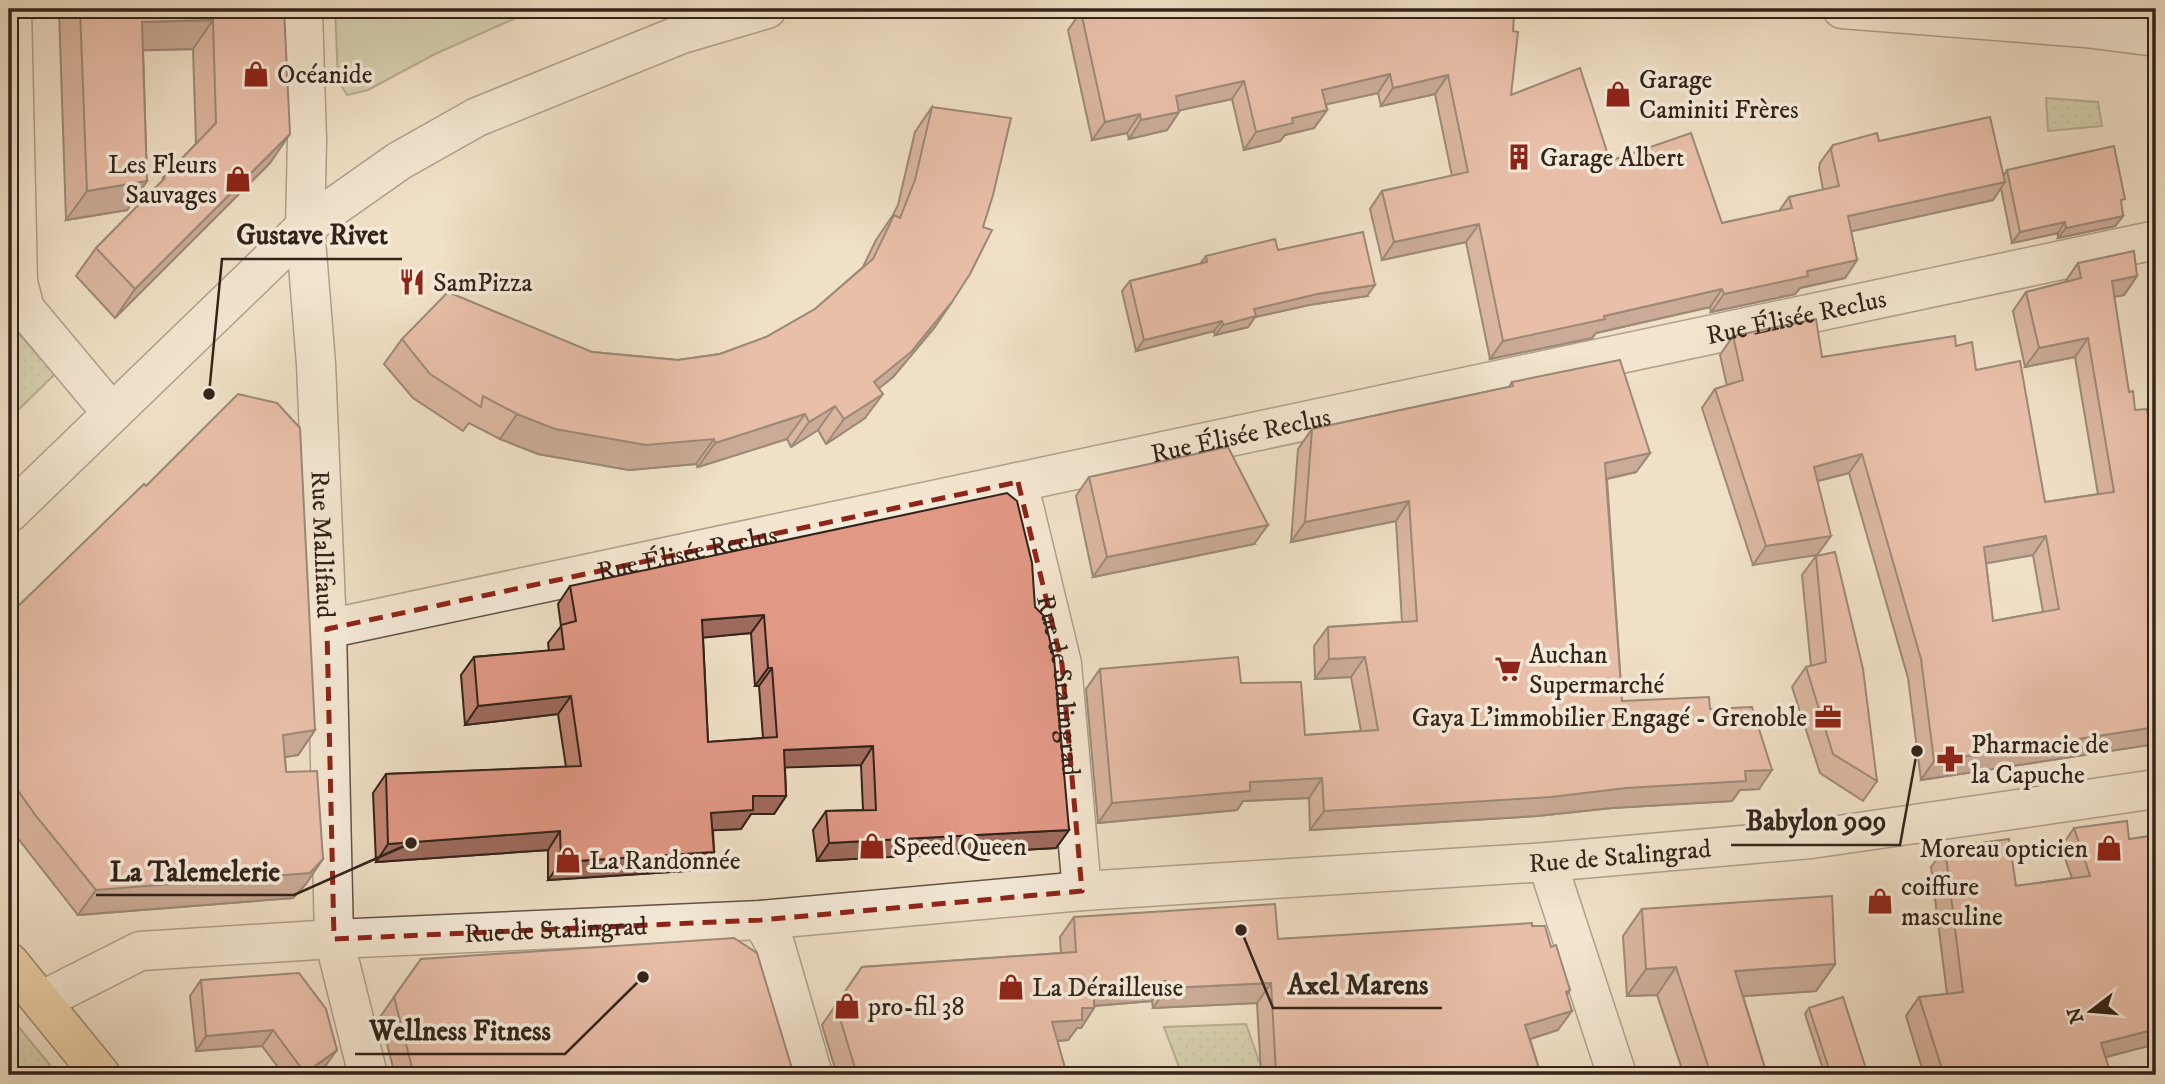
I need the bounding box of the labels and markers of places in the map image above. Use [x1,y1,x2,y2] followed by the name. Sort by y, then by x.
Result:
[241,59,271,89] shop icon: Océanide
[277,59,372,92] place label: Océanide
[1639,64,1799,127] place label: Garage Caminiti Frères
[1603,79,1633,109] shop icon: Garage Caminiti Frères
[1504,142,1534,172] building icon: Garage Albert
[1540,142,1684,175] place label: Garage Albert
[108,149,217,212] place label: Les Fleurs Sauvages
[223,164,253,194] shop icon: Les Fleurs Sauvages
[222,210,402,259] callout: Gustave Rivet
[397,267,427,297] restaurant icon: SamPizza
[433,267,533,300] place label: SamPizza
[1529,639,1665,702] place label: Auchan Supermarché
[1493,654,1523,684] supermarket icon: Auchan Supermarché
[1412,702,1807,735] place label: Gaya L'immobilier Engagé - Grenoble
[1813,702,1843,732] office icon: Gaya L'immobilier Engagé - Grenoble
[1971,729,2109,792] place label: Pharmacie de la Capuche
[1935,744,1965,774] pharmacy icon: Pharmacie de la Capuche
[1731,796,1900,845] callout: Babylon 909
[857,831,887,861] shop icon: Speed Queen
[893,831,1027,864] place label: Speed Queen
[1919,833,2088,866] place label: Moreau opticien
[2094,833,2124,863] shop icon: Moreau opticien
[553,845,583,875] shop icon: La Randonnée
[589,845,740,878] place label: La Randonnée
[96,846,294,895] callout: La Talemelerie
[1901,871,2003,934] place label: coiffure masculine
[1865,886,1895,916] shop icon: coiffure masculine
[1273,959,1442,1008] callout: Axel Marens
[996,972,1026,1002] shop icon: La Dérailleuse
[1032,972,1183,1005] place label: La Dérailleuse
[832,991,862,1021] shop icon: pro-fil 38
[867,991,965,1024] place label: pro-fil 38
[355,1005,565,1054] callout: Wellness Fitness

